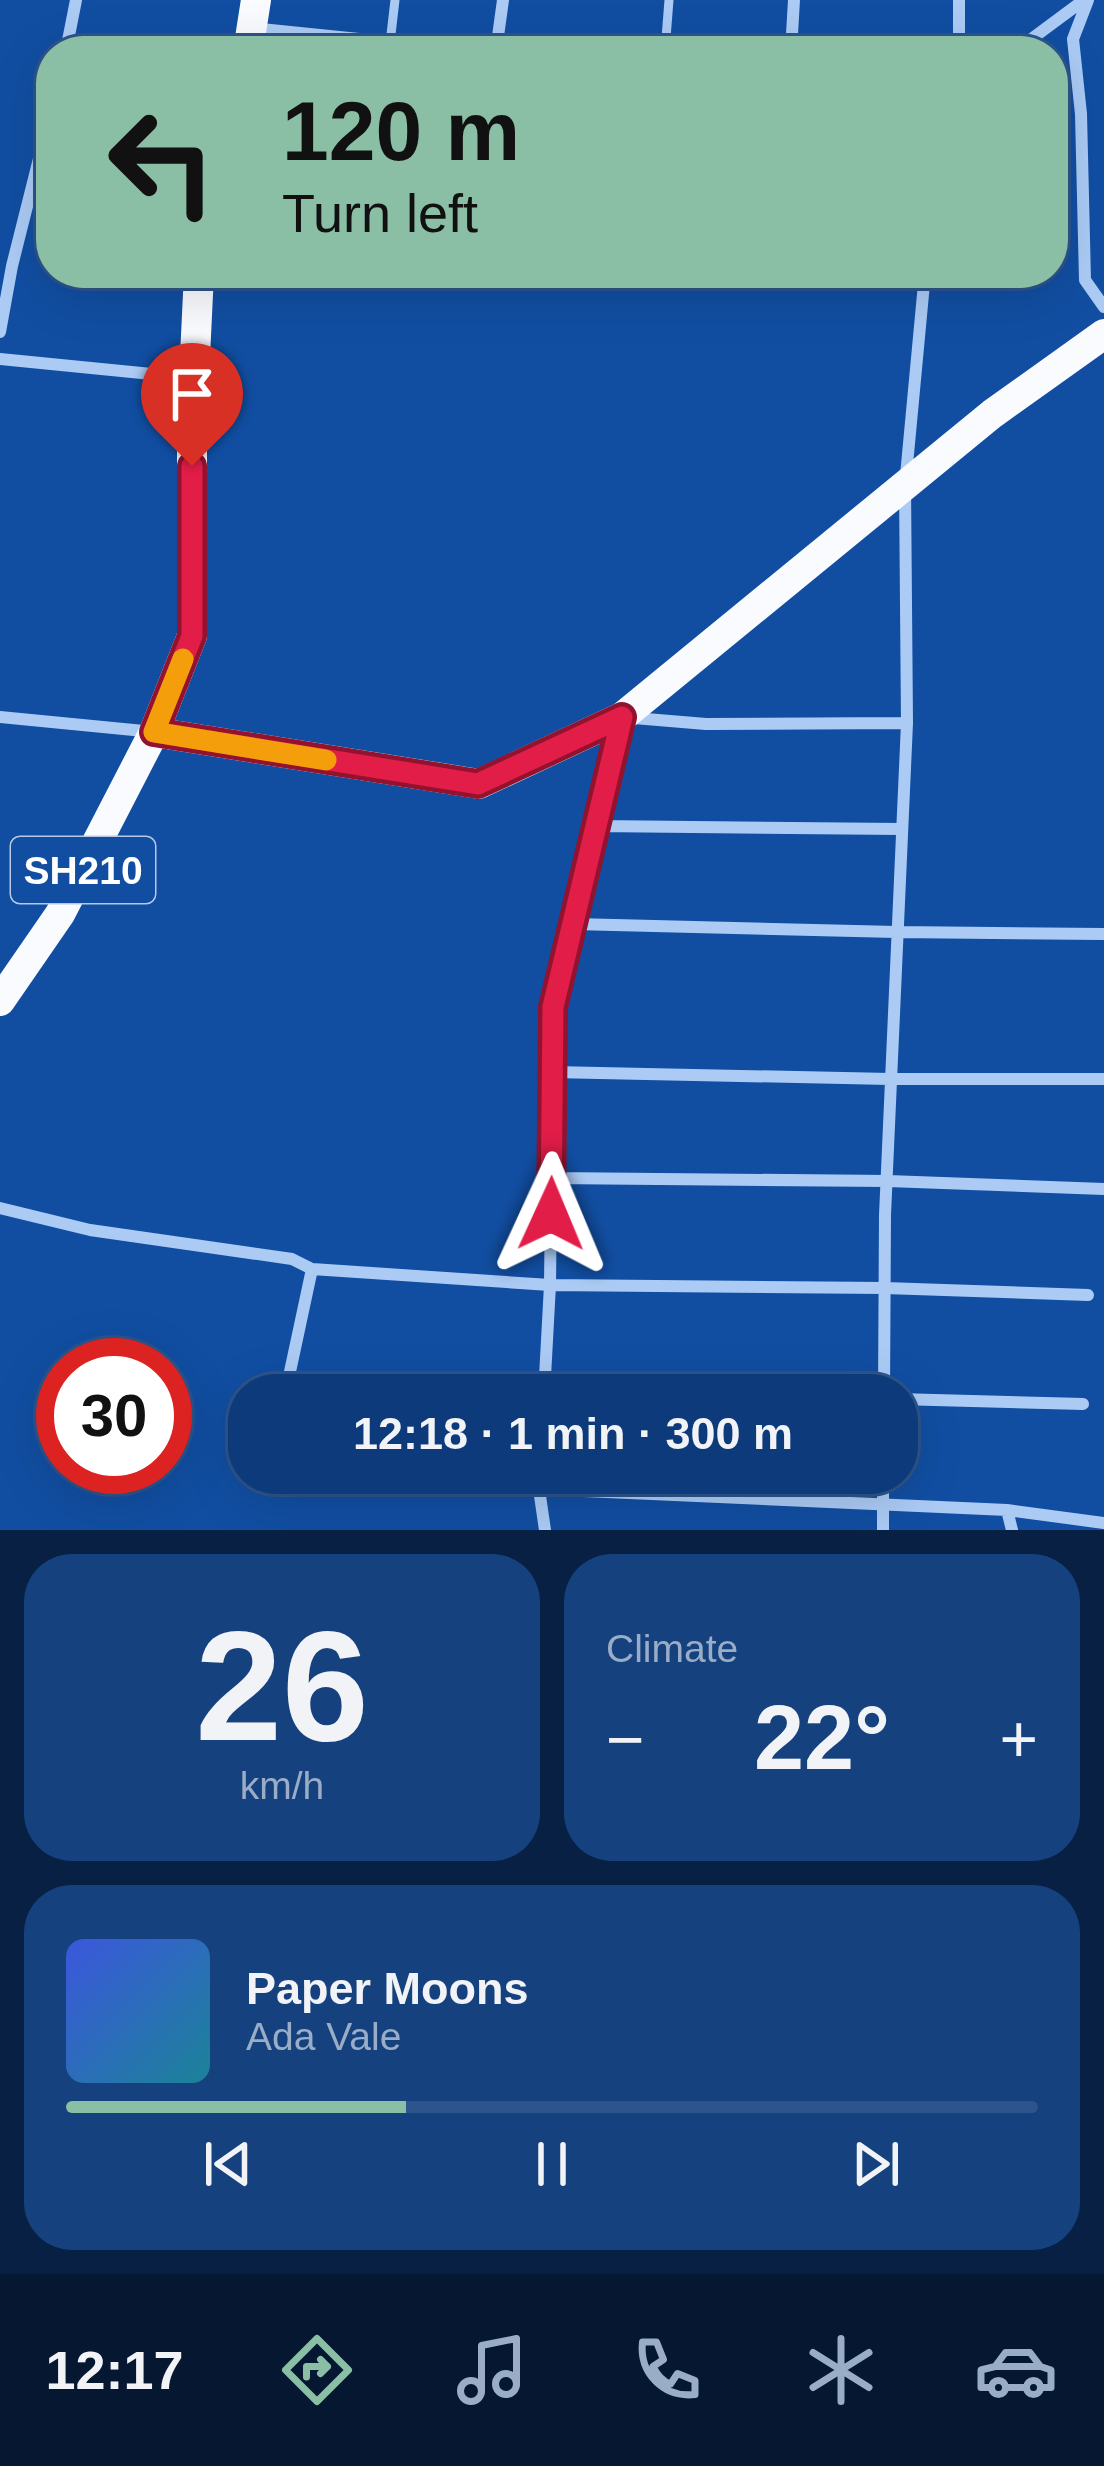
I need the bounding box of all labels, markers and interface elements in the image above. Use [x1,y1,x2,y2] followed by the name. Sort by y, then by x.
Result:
[84,84,240,240] icon: left
[282,84,520,178] text: 120 m
[282,183,478,243] text: Turn left
[141,343,243,466] pin
[159,361,225,427] icon: arrive
[11,837,155,903] road number: SH210
[488,1151,614,1277] position arrow
[36,1338,192,1494] speed limit sign: 30
[353,1408,793,1459] text: 12:18 · 1 min · 300 m
[195,1599,369,1773] text: 26
[606,1627,738,1670] text: Climate
[754,1688,890,1788] text: 22°
[606,1702,645,1776] text: −
[999,1702,1038,1776] text: +
[240,1764,324,1807] text: km/h
[246,1963,529,2014] text: Paper Moons
[246,2015,401,2058] text: Ada Vale
[195,2131,261,2197] icon: previous
[519,2131,585,2197] icon: pause
[843,2131,909,2197] icon: next
[275,2328,359,2412] icon: directions
[450,2328,534,2412] icon: music
[625,2328,709,2412] icon: phone
[799,2328,883,2412] icon: climate
[974,2328,1058,2412] icon: car
[45,2340,184,2400] text: 12:17

